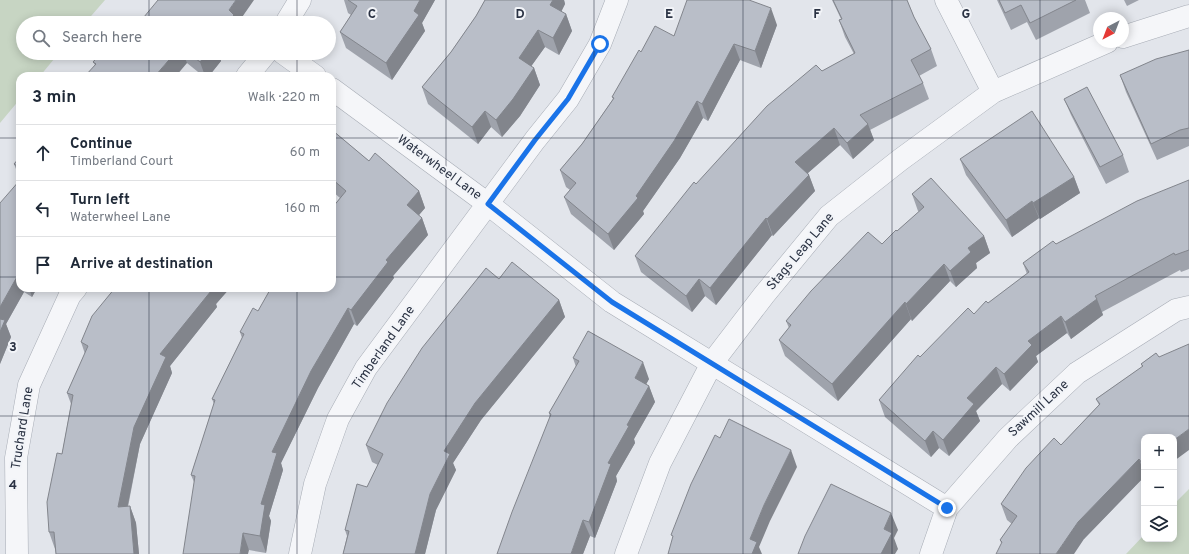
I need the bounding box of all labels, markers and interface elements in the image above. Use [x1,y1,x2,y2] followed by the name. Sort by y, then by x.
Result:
[368,7,376,23] text: C
[515,7,525,23] text: D
[665,7,673,23] text: E
[813,7,821,23] text: F
[962,7,971,23] text: G
[1093,12,1129,48] north arrow
[16,16,336,60] search box
[30,27,52,49] icon: search
[62,29,142,48] text: Search here
[591,35,609,53] route start
[32,87,76,109] text: 3 min
[248,90,320,106] text: Walk · 220 m
[394,132,484,204] street label: Waterwheel Lane
[70,135,132,154] text: Continue
[32,142,54,164] icon: ahead
[290,145,320,161] text: 60 m
[70,154,173,170] text: Timberland Court
[70,191,130,210] text: Turn left
[32,198,54,220] icon: left
[285,201,320,217] text: 160 m
[70,210,171,226] text: Waterwheel Lane
[764,210,838,294] street label: Stags Leap Lane
[32,254,54,276] icon: arrive
[70,255,213,274] text: Arrive at destination
[349,303,419,393] street label: Timberland Lane
[9,340,17,356] text: 3
[1005,377,1073,441] street label: Sawmill Lane
[9,386,37,470] street label: Truchard Lane
[1141,434,1177,542] map controls
[1141,434,1177,470] button: +
[1141,470,1177,506] button: −
[9,478,17,494] text: 4
[938,499,956,517] route end
[1141,506,1177,542] button: layers

